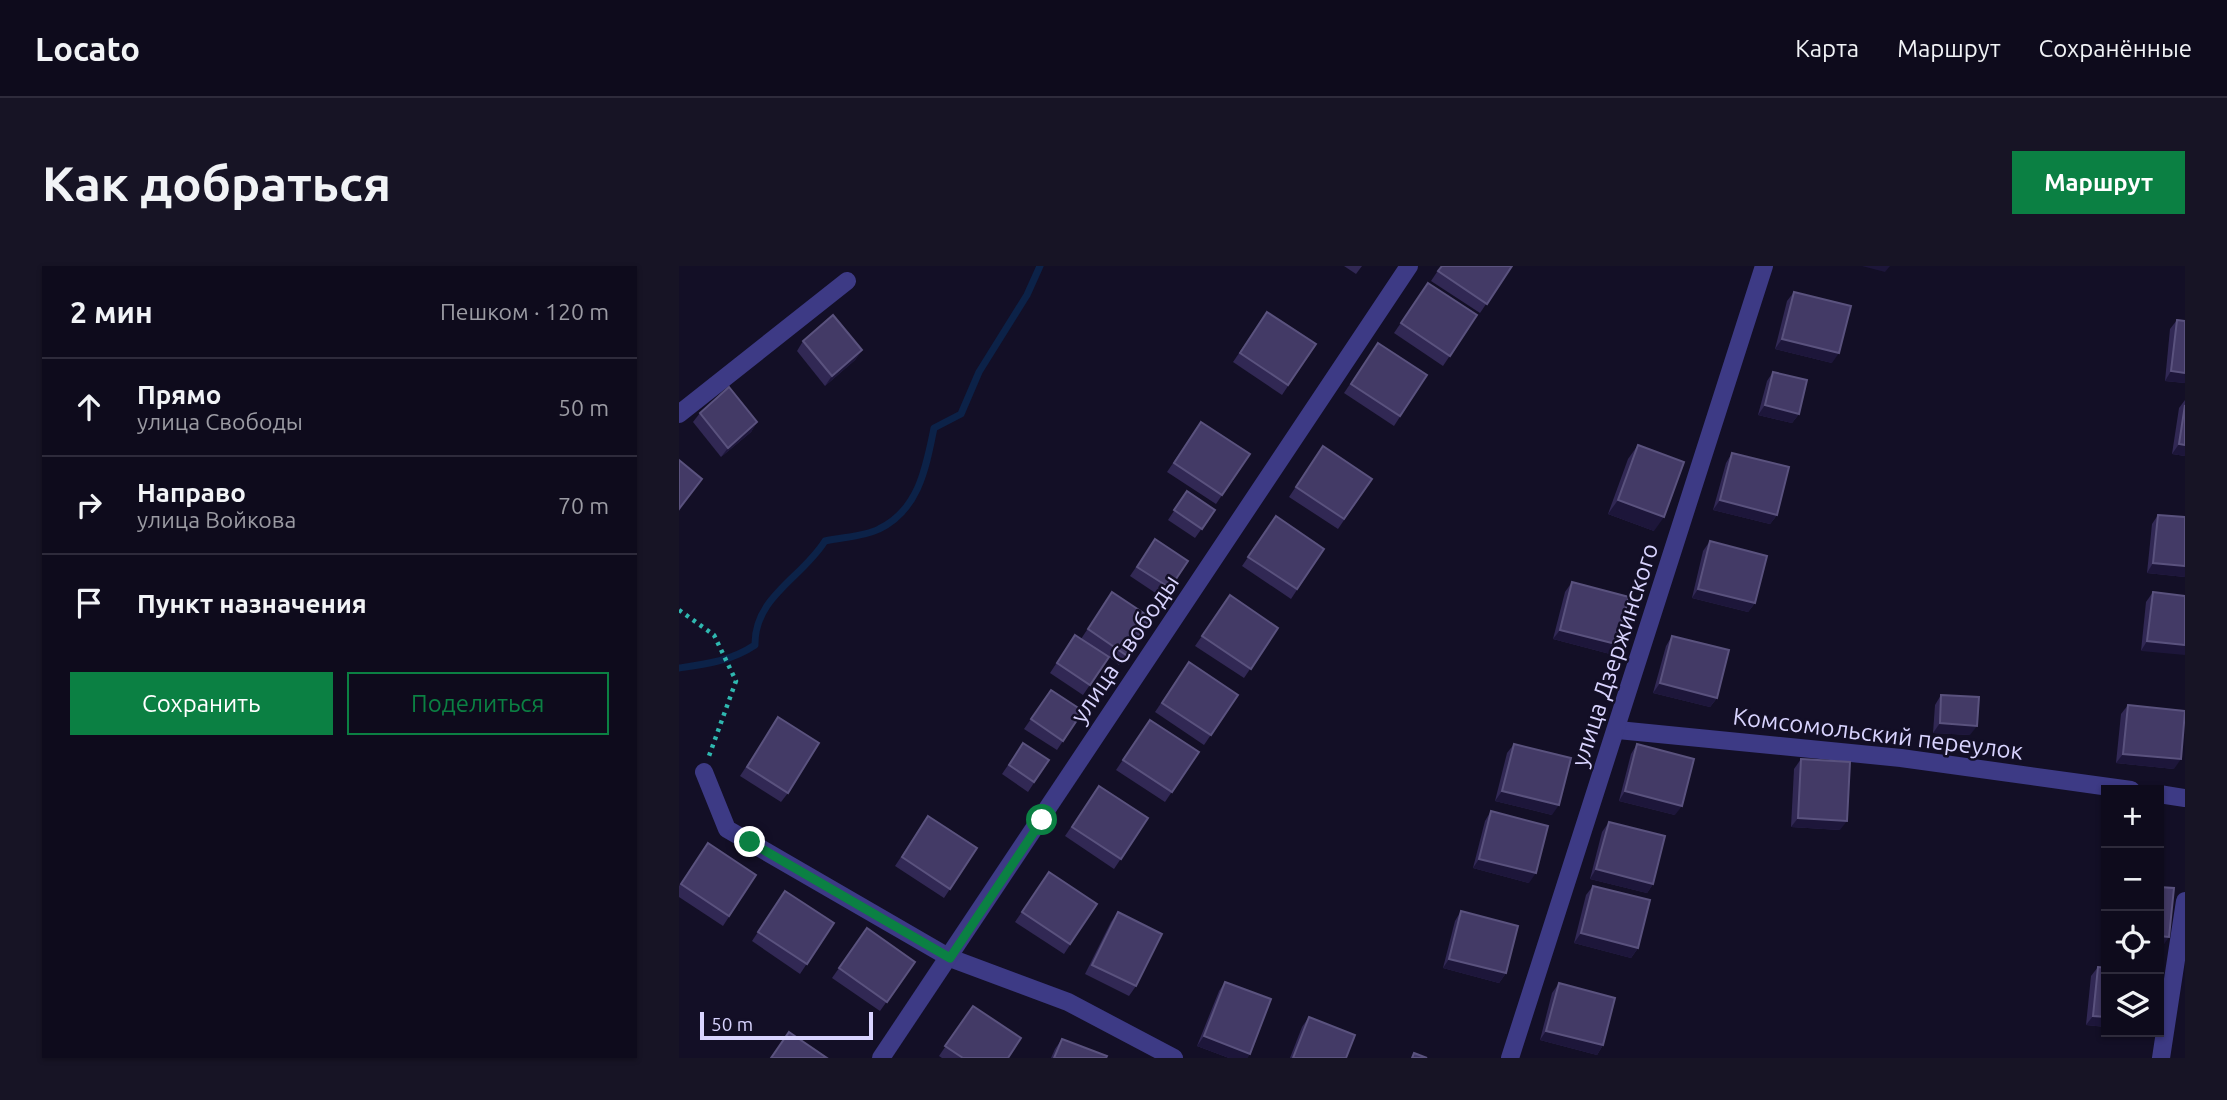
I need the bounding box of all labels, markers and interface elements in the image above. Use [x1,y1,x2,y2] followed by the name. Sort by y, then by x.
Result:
[35,30,140,67] text: Locato
[1795,35,1859,62] text: Карта
[1897,35,2001,62] text: Маршрут
[2039,35,2192,62] text: Сохранённые
[2012,151,2185,214] button: Маршрут
[42,155,391,210] text: Как добраться
[70,295,153,329] text: 2 мин
[440,299,609,324] text: Пешком · 120 m
[137,380,221,409] text: Прямо
[70,388,108,426] icon: ahead
[558,395,609,420] text: 50 m
[137,409,303,434] text: улица Свободы
[137,478,246,507] text: Направо
[70,486,108,524] icon: right
[558,493,609,518] text: 70 m
[137,507,296,532] text: улица Войкова
[1566,540,1663,770] street label: улица Дзержинского
[1065,569,1184,728] street label: улица Свободы
[70,584,108,622] icon: arrive
[137,589,367,618] text: Пункт назначения
[70,672,333,735] button: Сохранить
[347,672,609,735] button: Поделиться
[1731,702,2025,765] street label: Комсомольский переулок
[2101,785,2164,1037] map controls
[2101,785,2164,848] button: +
[1026,804,1057,835] route start
[734,826,765,857] route end
[2101,848,2164,911] button: −
[2101,911,2164,974] button: locate
[2101,974,2164,1037] button: layers
[700,1009,873,1041] scale bar
[711,1013,753,1035] text: 50 m

